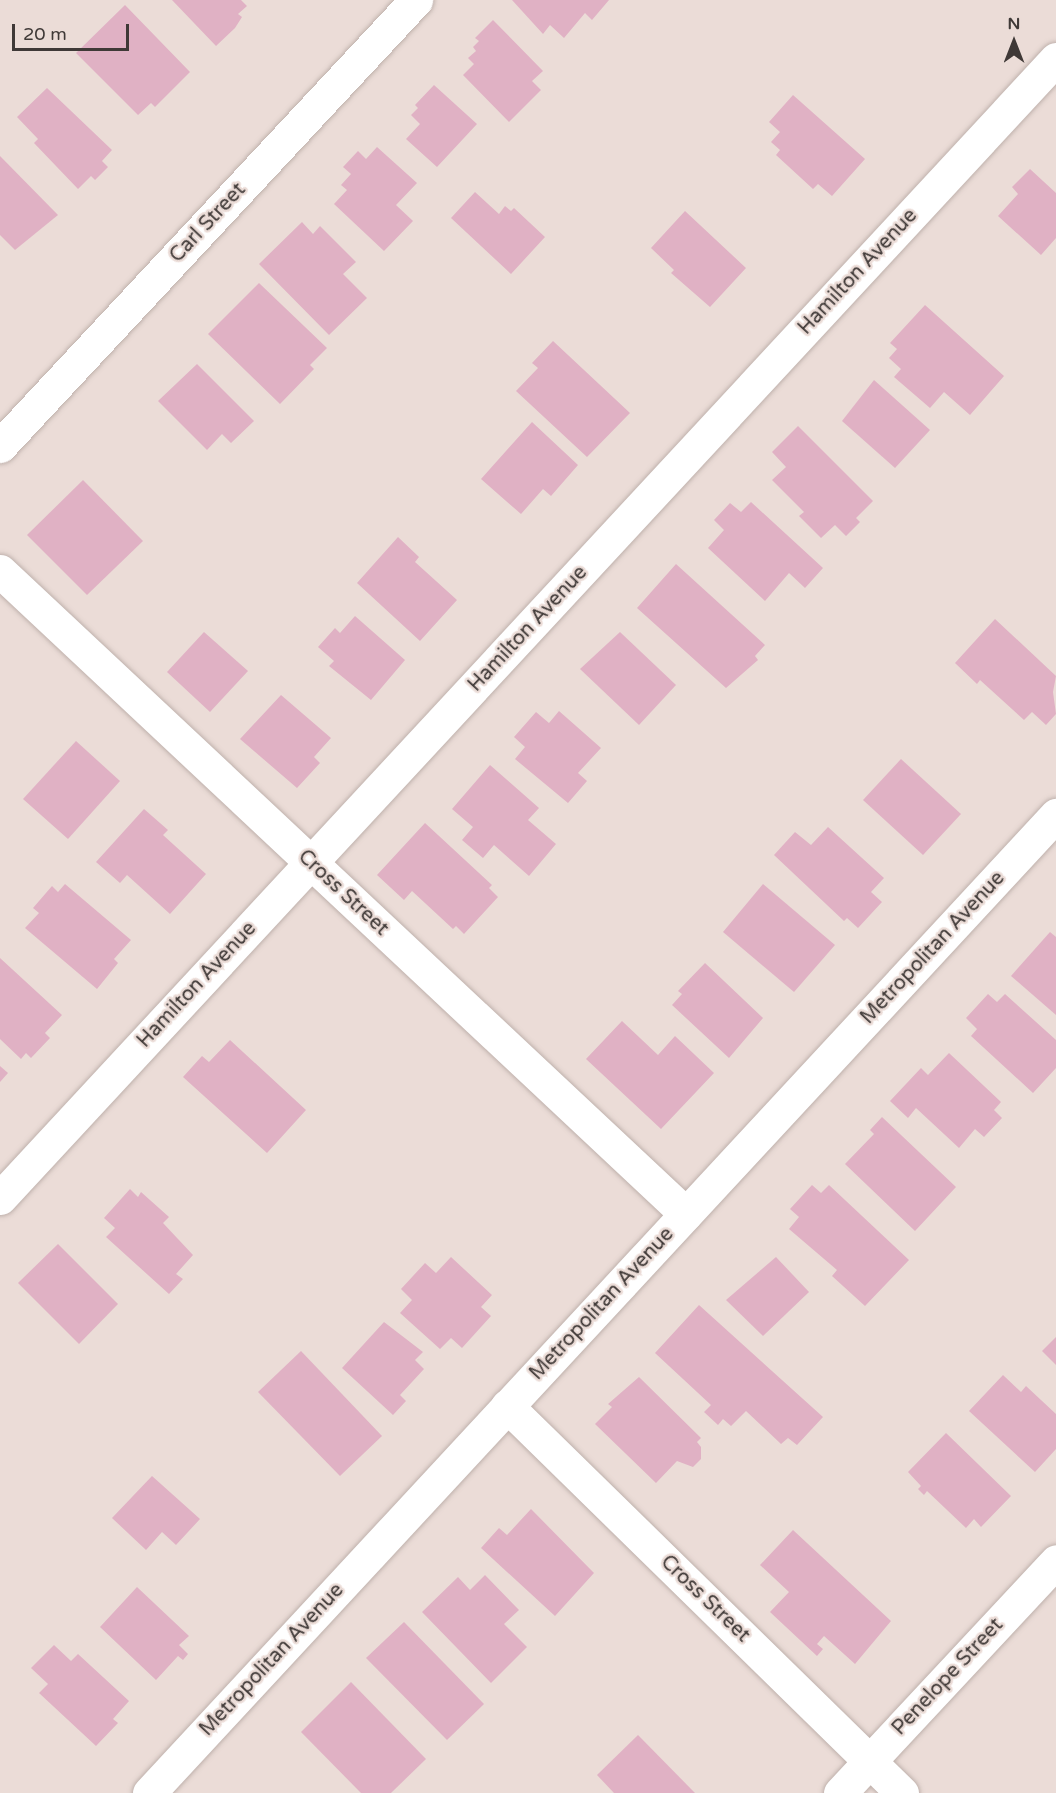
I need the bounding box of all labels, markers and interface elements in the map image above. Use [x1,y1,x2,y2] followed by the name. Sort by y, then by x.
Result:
[15,12,132,50] scale bar
[984,12,1044,72] north arrow
[1008,14,1020,34] text: N
[23,23,67,45] text: 20 m
[165,178,251,268] street label: Carl Street
[794,204,922,340] street label: Hamilton Avenue
[464,561,592,697] street label: Hamilton Avenue
[293,845,393,941] street label: Cross Street
[856,867,1010,1029] street label: Metropolitan Avenue
[133,917,261,1053] street label: Hamilton Avenue
[525,1223,679,1385] street label: Metropolitan Avenue
[655,1550,755,1648] street label: Cross Street
[195,1579,349,1741] street label: Metropolitan Avenue
[888,1613,1008,1741] street label: Penelope Street

